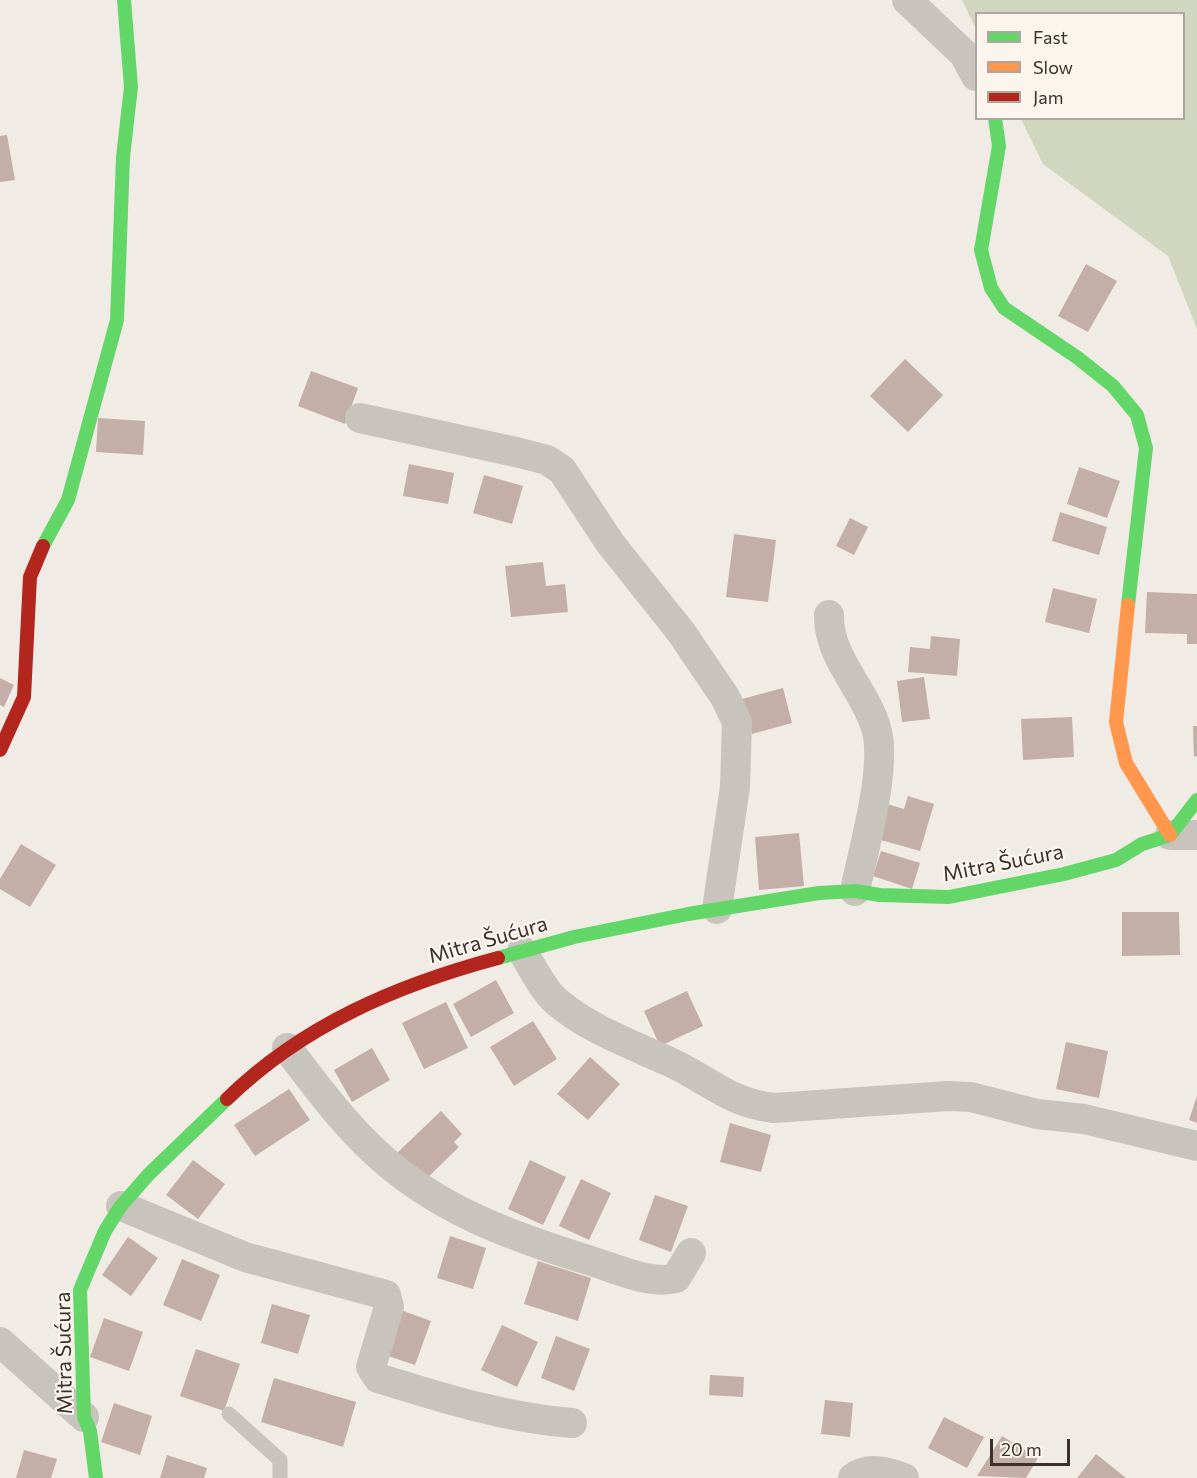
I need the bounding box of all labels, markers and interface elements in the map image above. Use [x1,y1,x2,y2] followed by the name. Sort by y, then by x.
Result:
[975,12,1185,120] legend
[1033,26,1068,48] text: Fast
[1033,56,1073,78] text: Slow
[1033,86,1063,108] text: Jam
[940,839,1066,887] street label: Mitra Šućura
[426,911,550,969] street label: Mitra Šućura
[50,1291,78,1415] street label: Mitra Šućura
[993,1427,1072,1465] scale bar
[1001,1438,1042,1460] text: 20 m

